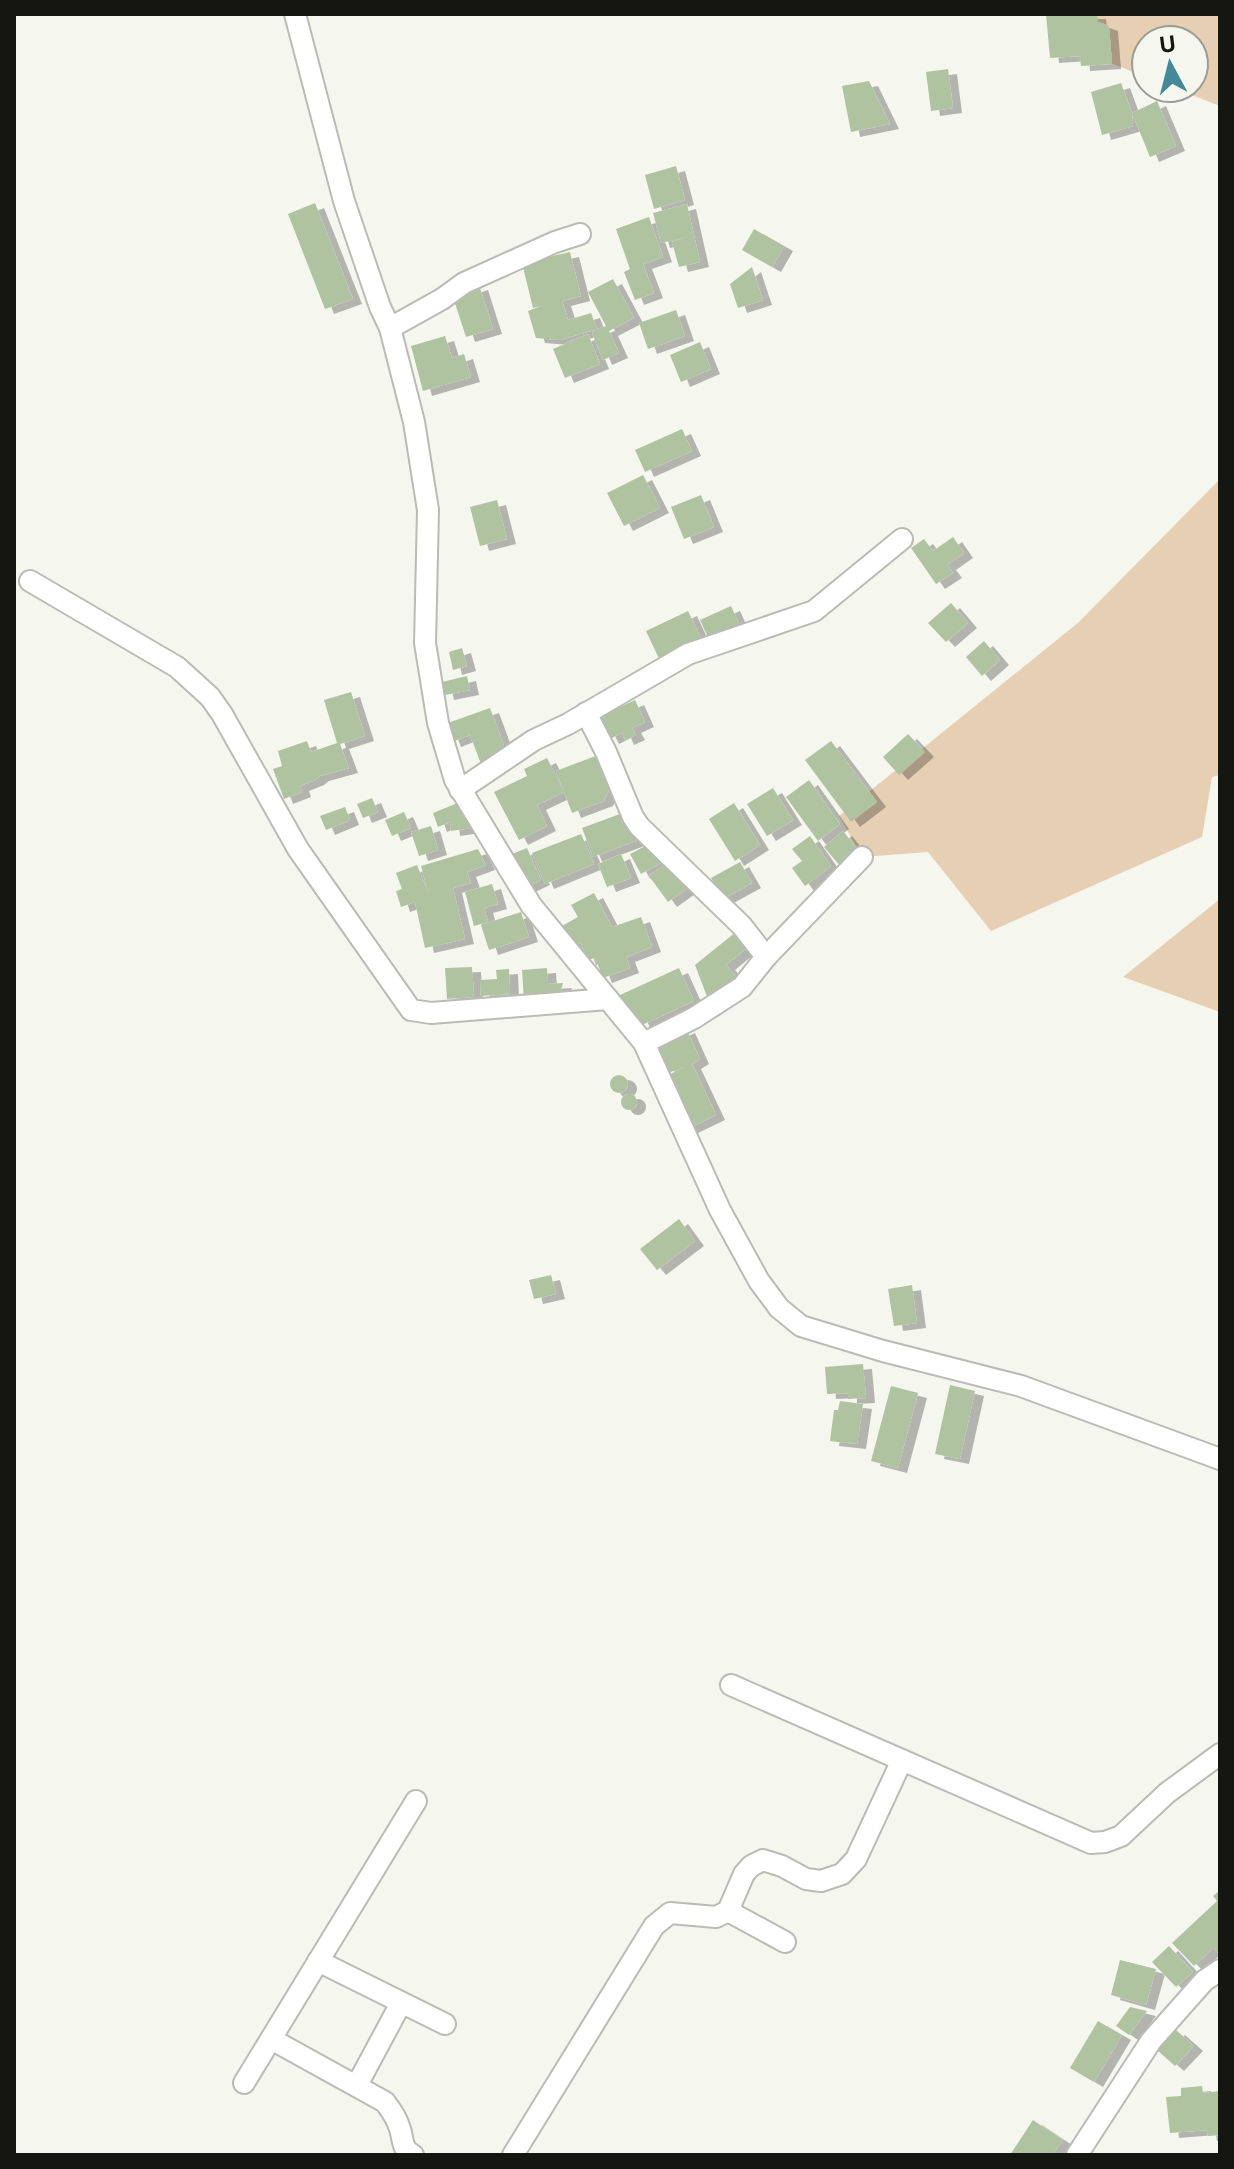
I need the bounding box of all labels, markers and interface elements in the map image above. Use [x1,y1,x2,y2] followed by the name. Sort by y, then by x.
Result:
[1130,24,1210,104] north arrow
[1158,30,1177,58] text: U

